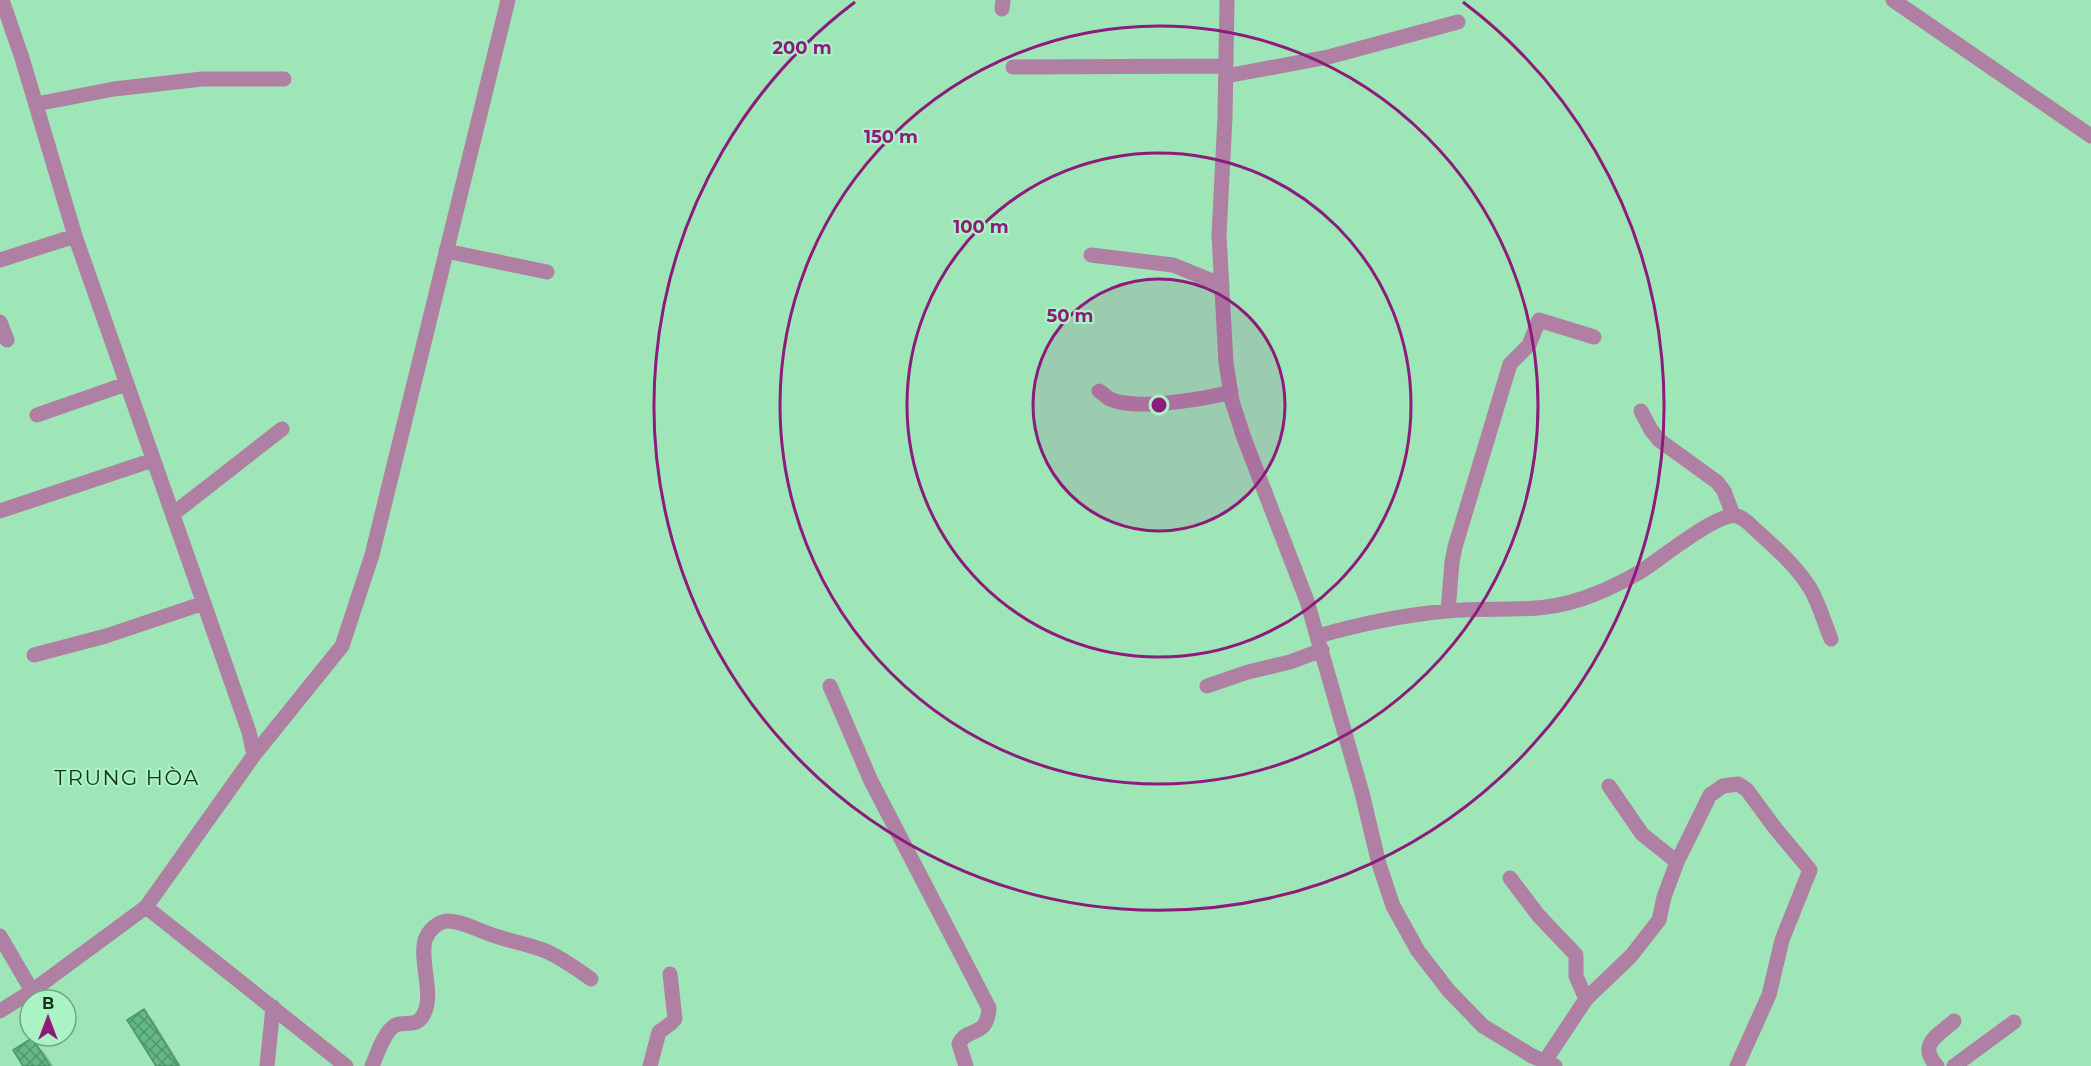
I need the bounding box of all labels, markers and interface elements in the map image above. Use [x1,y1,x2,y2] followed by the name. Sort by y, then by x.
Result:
[772,37,832,59] text: 200 m
[864,126,918,148] text: 150 m
[953,216,1009,238] text: 100 m
[1047,305,1093,327] text: 50 m
[1149,395,1169,415] centre of rings
[54,765,200,790] district label: TRUNG HÒA
[18,988,78,1048] north arrow
[42,994,54,1013] text: B

